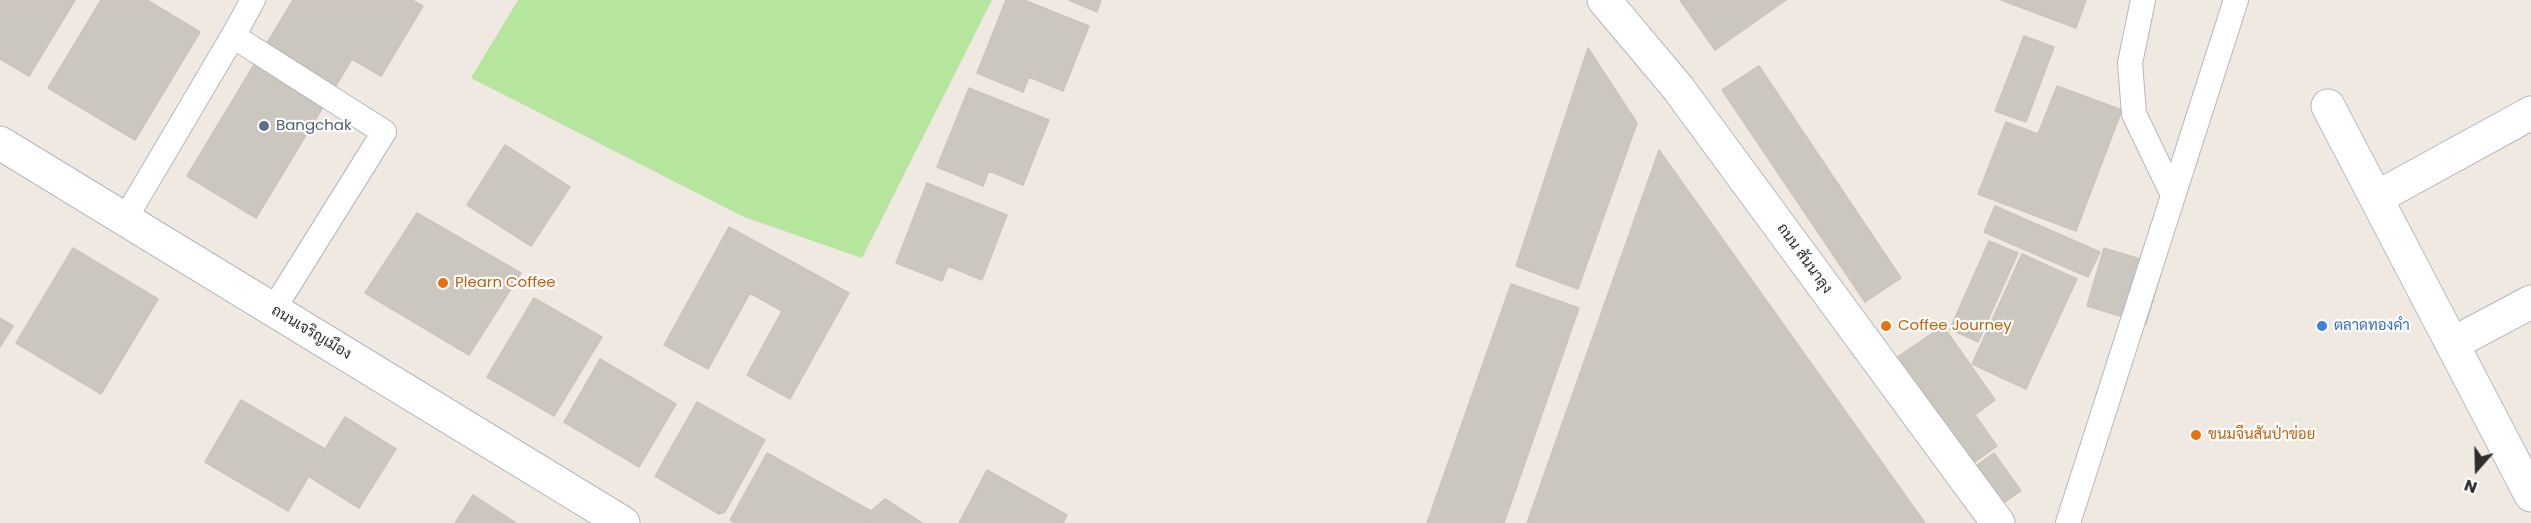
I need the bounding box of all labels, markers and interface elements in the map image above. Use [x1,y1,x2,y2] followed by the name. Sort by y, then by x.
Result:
[276,117,352,135] place label: Bangchak
[257,119,271,133] marker: Bangchak
[1772,220,1836,298] street label: ถนน สันนาลุง
[455,274,556,292] place label: Plearn Coffee
[436,276,450,290] marker: Plearn Coffee
[268,302,354,364] street label: ถนนเจริญเมือง
[1898,317,2012,335] place label: Coffee Journey
[2334,317,2410,335] place label: ตลาดทองคำ
[1879,319,1893,333] marker: Coffee Journey
[2315,319,2329,333] marker: ตลาดทองคำ
[2208,426,2315,444] place label: ขนมจีนสันป่าข่อย
[2189,428,2203,442] marker: ขนมจีนสันป่าข่อย
[2447,439,2507,499] north arrow
[2461,474,2480,499] text: N

